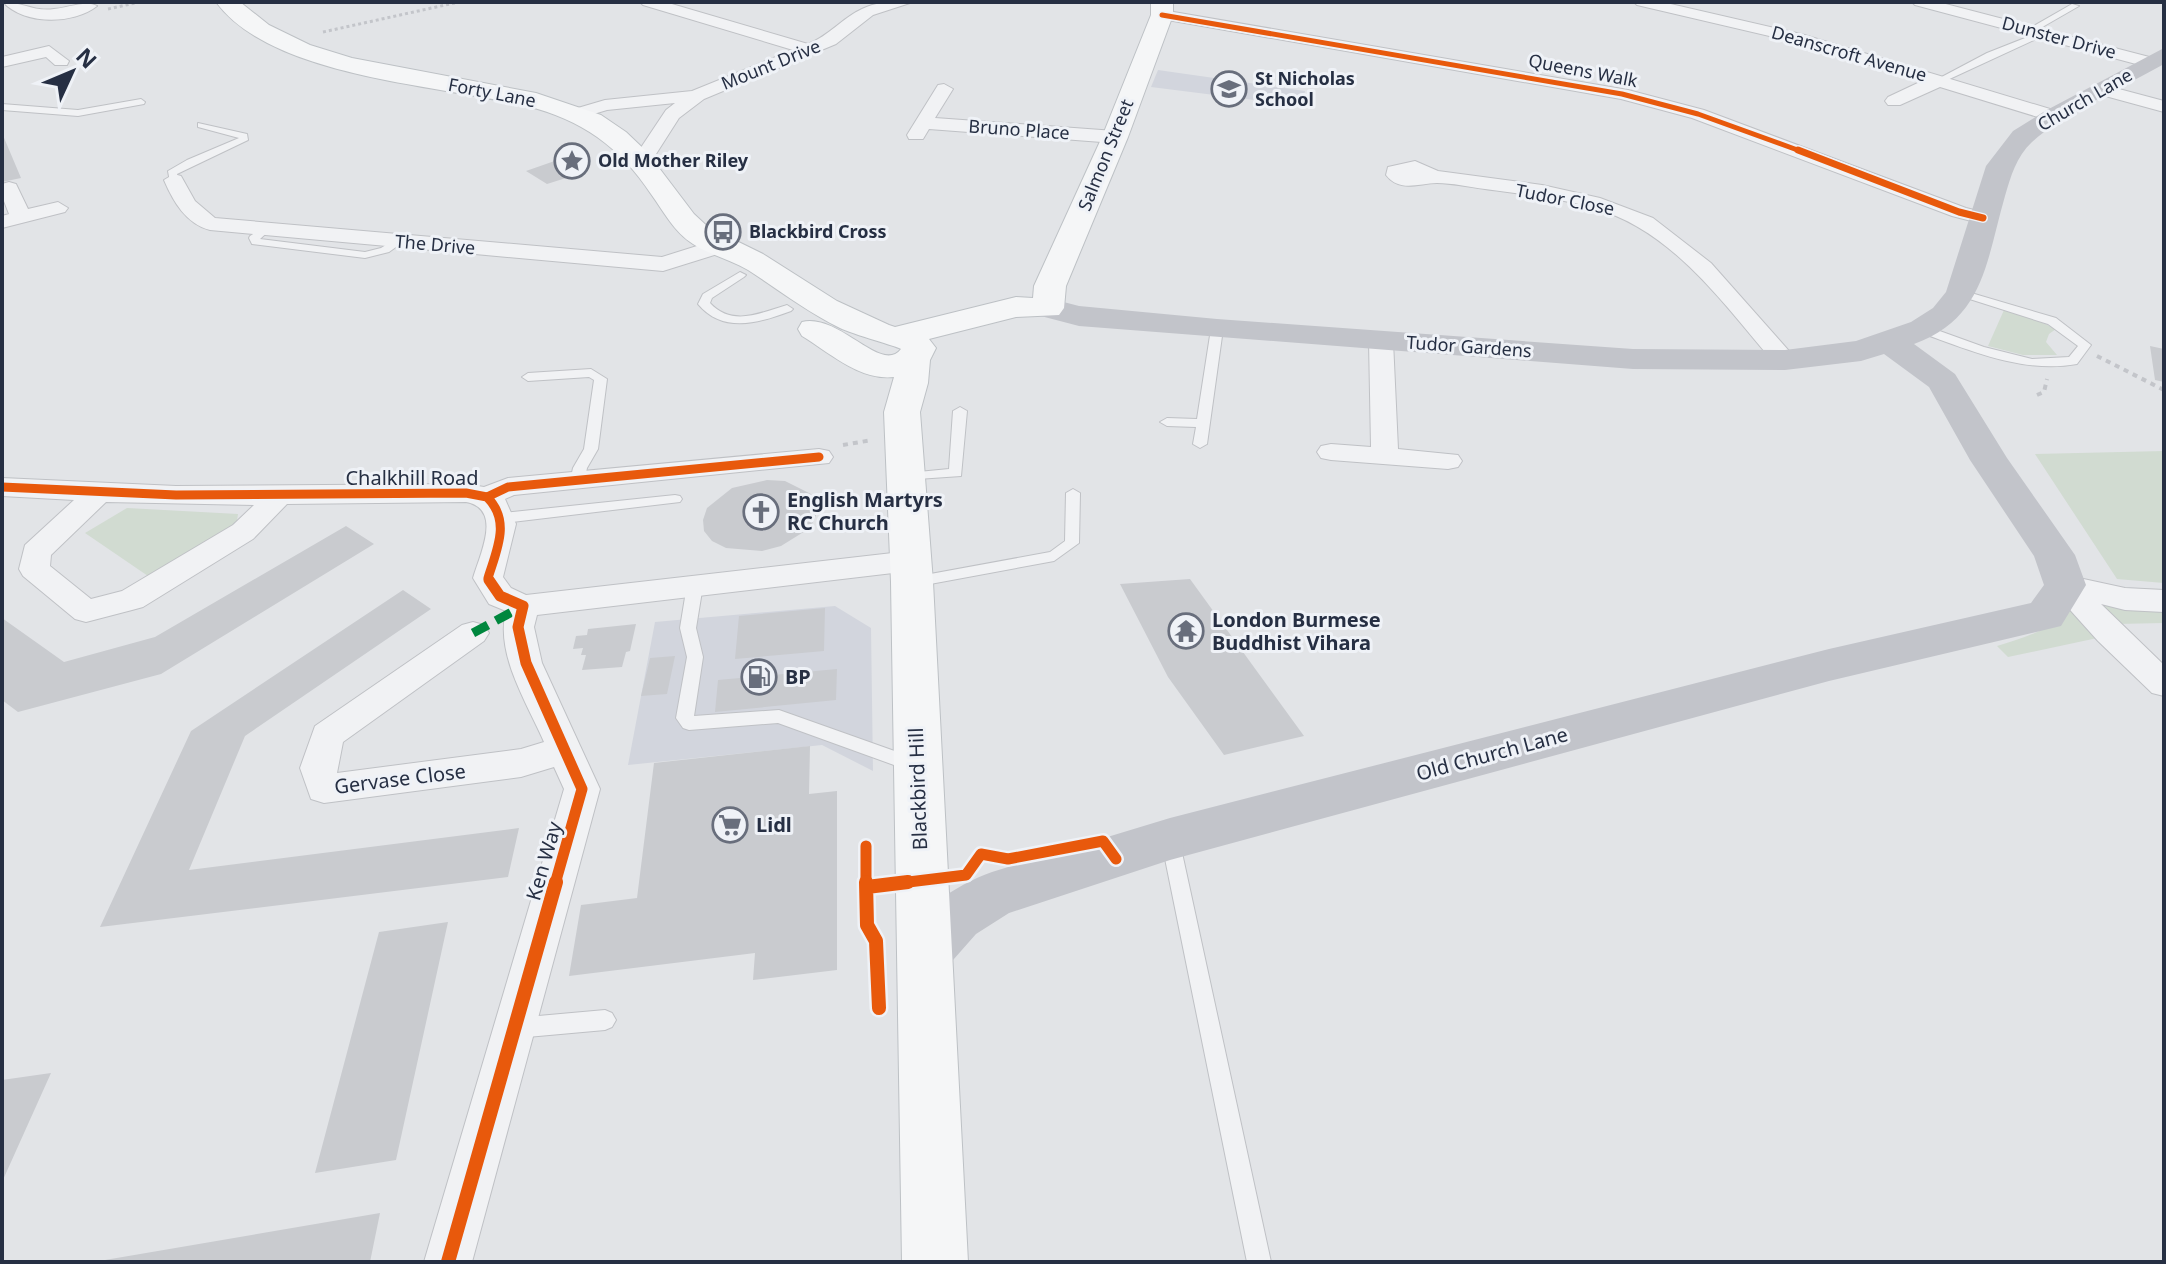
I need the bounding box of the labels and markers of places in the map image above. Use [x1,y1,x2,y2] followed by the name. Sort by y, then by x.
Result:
[1255,66,1355,111] place label: St Nicholas School
[1210,70,1248,108] school or university icon: St Nicholas School
[553,142,591,180] place icon: Old Mother Riley
[598,148,749,172] place label: Old Mother Riley
[704,213,742,251] bus stop icon: Blackbird Cross
[749,219,887,243] place label: Blackbird Cross
[787,486,943,536] place label: English Martyrs RC Church
[742,493,780,531] church icon: English Martyrs RC Church
[1212,606,1381,656] place label: London Burmese Buddhist Vihara
[1167,612,1205,650] temple icon: London Burmese Buddhist Vihara
[740,658,778,696] fuel station icon: BP
[785,663,811,690] place label: BP
[711,806,749,844] supermarket icon: Lidl
[756,811,792,838] place label: Lidl

